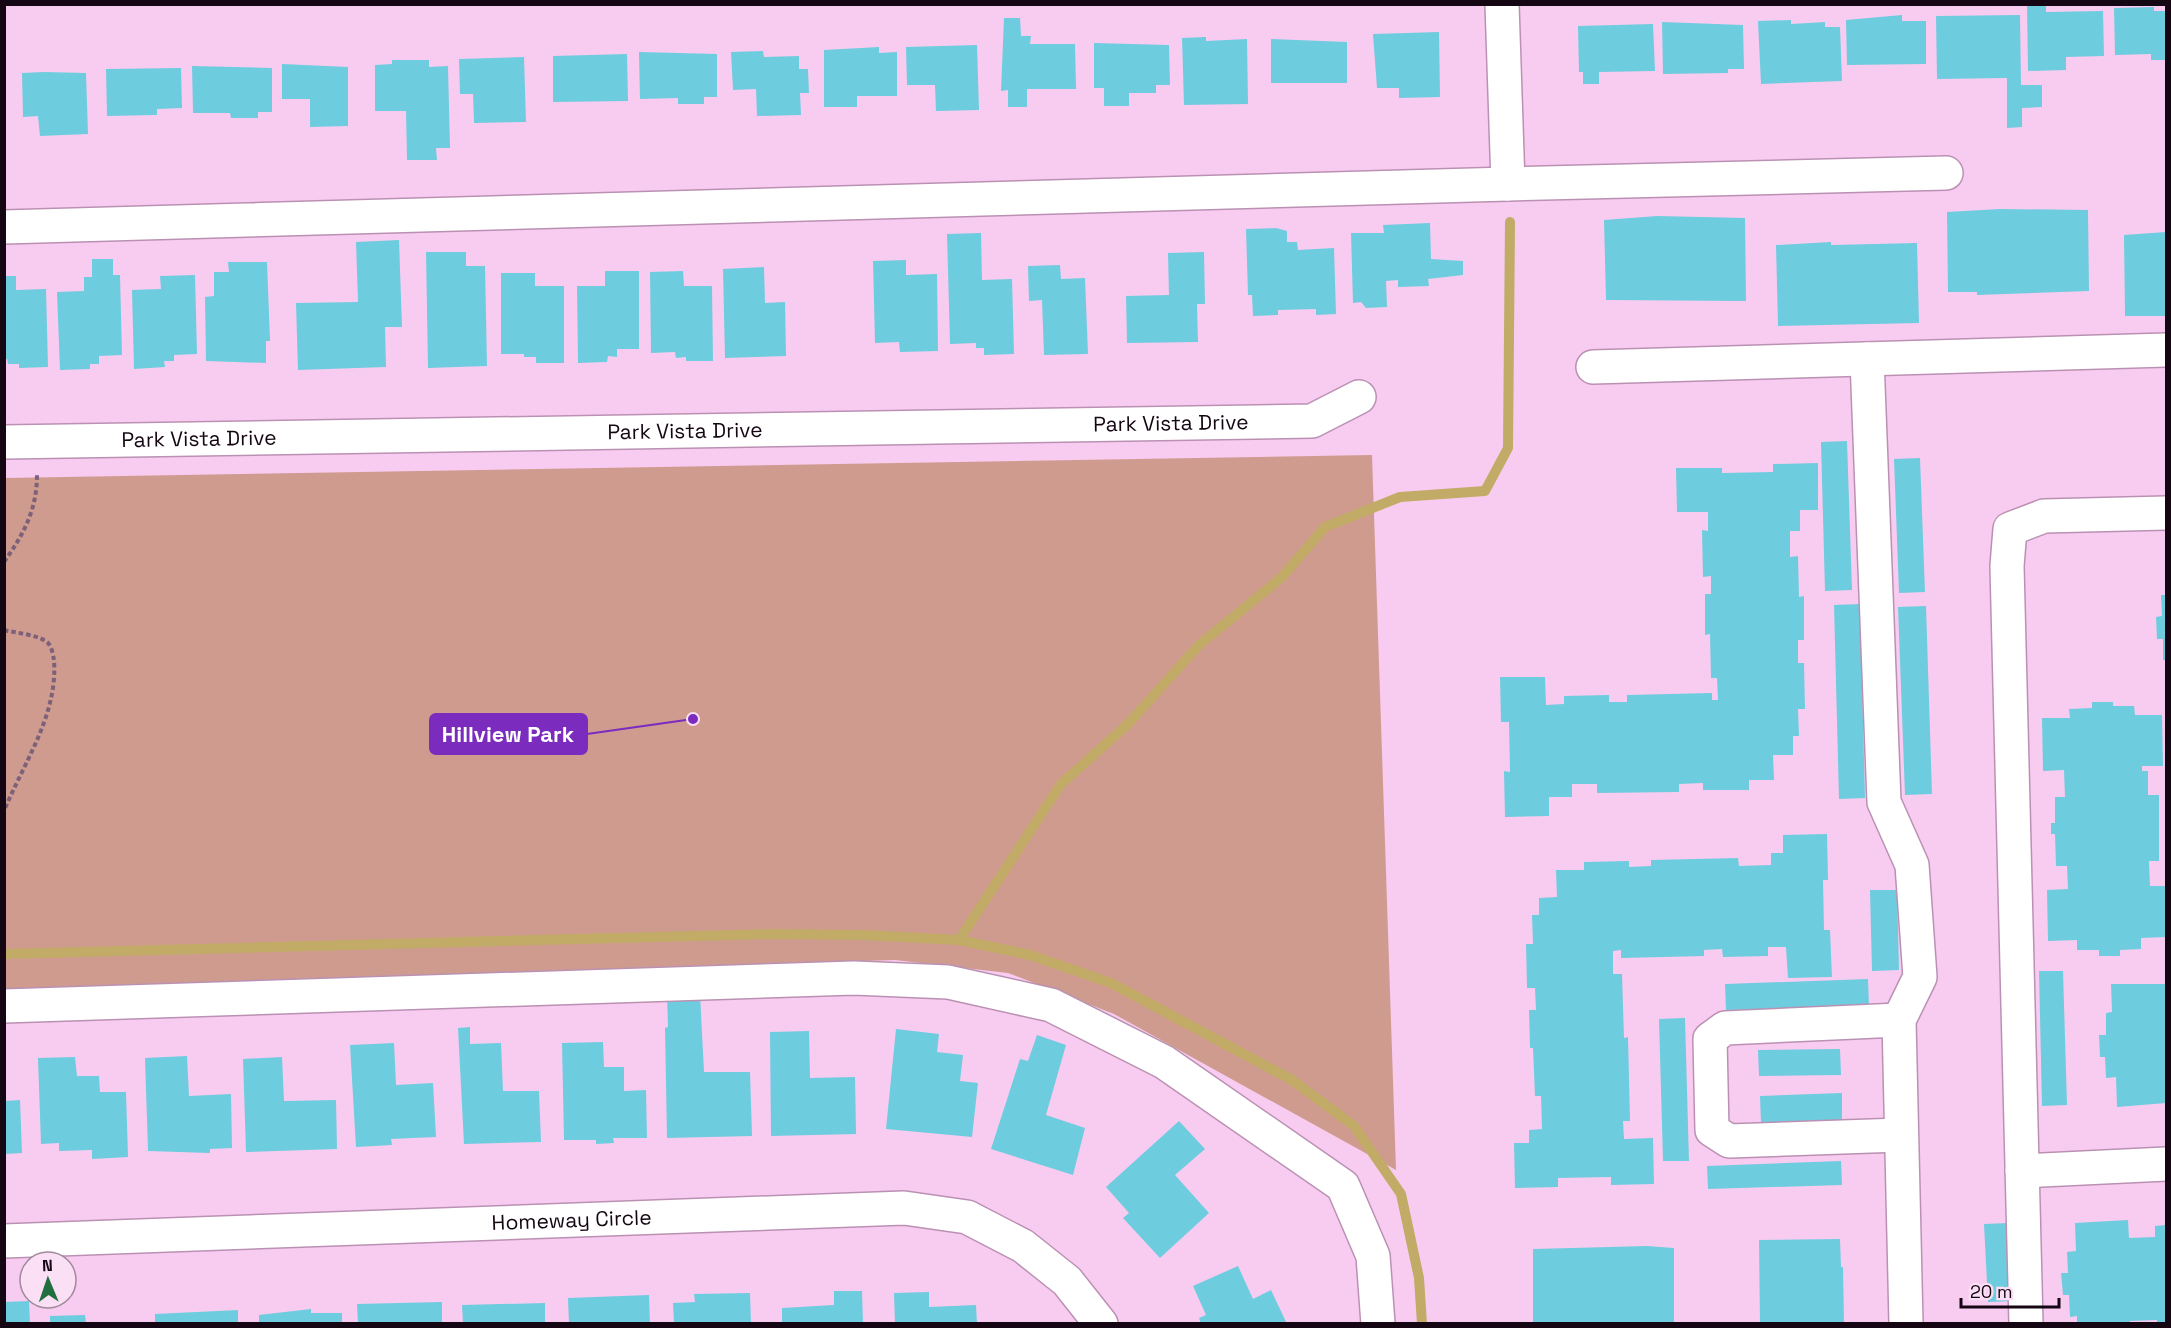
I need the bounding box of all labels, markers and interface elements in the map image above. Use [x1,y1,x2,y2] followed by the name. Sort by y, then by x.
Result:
[1093,408,1249,438] street label: Park Vista Drive
[607,416,763,445] street label: Park Vista Drive
[121,424,277,453] street label: Park Vista Drive
[430,714,587,754] callout: Hillview Park
[442,720,575,748] text: Hillview Park
[491,1203,652,1236] street label: Homeway Circle
[18,1250,78,1310] north arrow
[42,1255,53,1276] text: N
[1961,1271,2058,1309] scale bar
[1970,1280,2013,1303] text: 20 m

